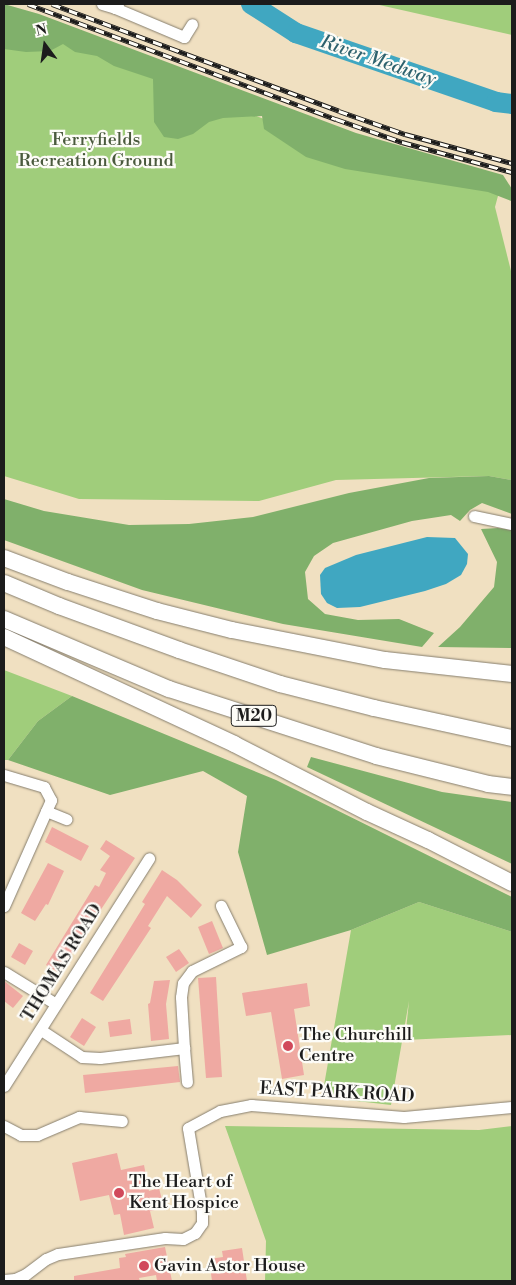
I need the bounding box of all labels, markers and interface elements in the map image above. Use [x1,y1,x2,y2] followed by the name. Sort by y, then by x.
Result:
[20,20,70,70] north arrow
[34,20,49,41] text: N
[317,31,439,91] water label: River Medway
[18,130,174,172] park label: Ferryfields Recreation Ground
[230,702,278,729] road number: M20
[17,900,107,1026] street label: THOMAS ROAD
[299,1025,412,1068] place label: The Churchill Centre
[281,1039,295,1053] marker: The Churchill Centre
[259,1078,415,1108] street label: EAST PARK ROAD
[129,1172,239,1214] place label: The Heart of Kent Hospice
[113,1187,125,1199] marker: The Heart of Kent Hospice
[154,1255,305,1277] place label: Gavin Astor House
[138,1260,150,1272] marker: Gavin Astor House

